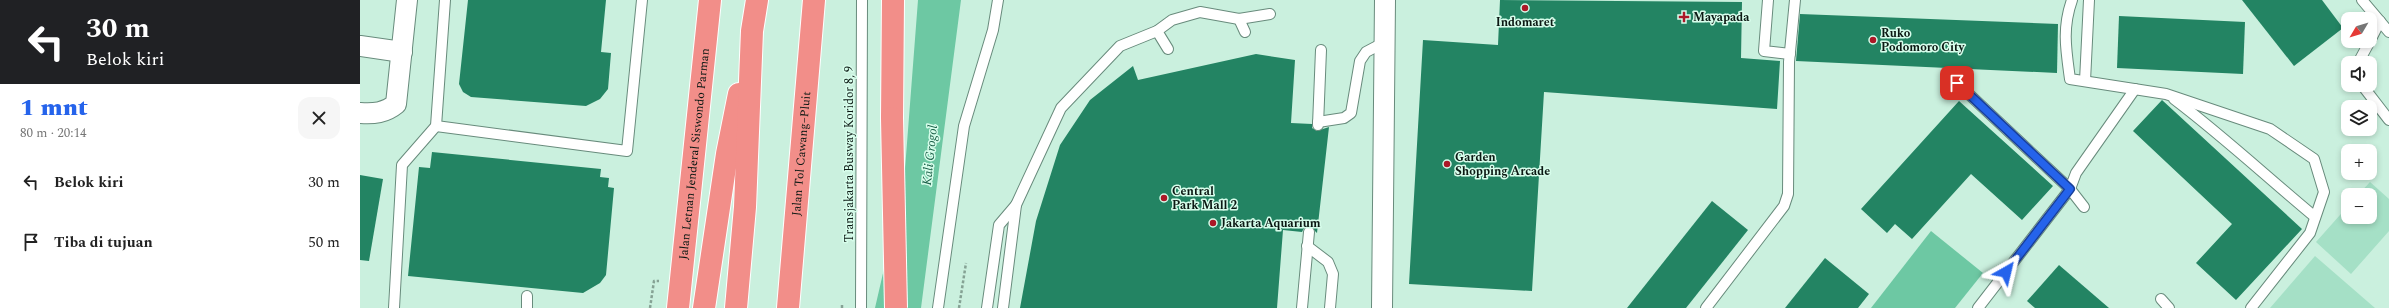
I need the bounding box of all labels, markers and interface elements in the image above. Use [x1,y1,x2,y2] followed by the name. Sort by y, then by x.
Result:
[1520,3,1530,13] marker: Indomaret
[86,7,150,50] text: 30 m
[1693,8,1750,27] place label: Mayapada
[1678,11,1690,23] marker: Mayapada
[2341,12,2377,48] north arrow
[2341,12,2377,224] map controls
[1496,13,1555,32] place label: Indomaret
[20,16,72,68] icon: left
[1881,24,1966,57] place label: Ruko Podomoro City
[1868,35,1878,45] marker: Ruko Podomoro City
[86,46,164,73] text: Belok kiri
[674,47,715,261] street label: Jalan Letnan Jenderal Siswondo Parman
[2341,56,2377,92] button: sound
[840,66,859,242] street label: Transjakarta Busway Koridor 8, 9
[1940,66,1974,100] pin
[1946,72,1968,94] icon: arrive
[20,90,88,126] text: 1 mnt
[787,91,816,217] street label: Jalan Tol Cawang–Pluit
[298,97,340,139] button: close
[2341,100,2377,136] button: layers
[20,123,86,143] text: 80 m · 20:14
[917,123,943,186] water label: Kali Grogol
[2341,144,2377,180] button: +
[1455,148,1550,181] place label: Garden Shopping Arcade
[1442,159,1452,169] marker: Garden Shopping Arcade
[20,171,42,193] icon: left
[54,171,123,194] text: Belok kiri
[308,171,340,194] text: 30 m
[1172,182,1237,215] place label: Central Park Mall 2
[2341,188,2377,224] button: −
[1159,193,1169,203] marker: Central Park Mall 2
[1221,214,1321,233] place label: Jakarta Aquarium
[1208,218,1218,228] marker: Jakarta Aquarium
[20,231,42,253] icon: arrive
[54,231,153,254] text: Tiba di tujuan
[308,231,340,254] text: 50 m
[1985,251,2027,293] position arrow

